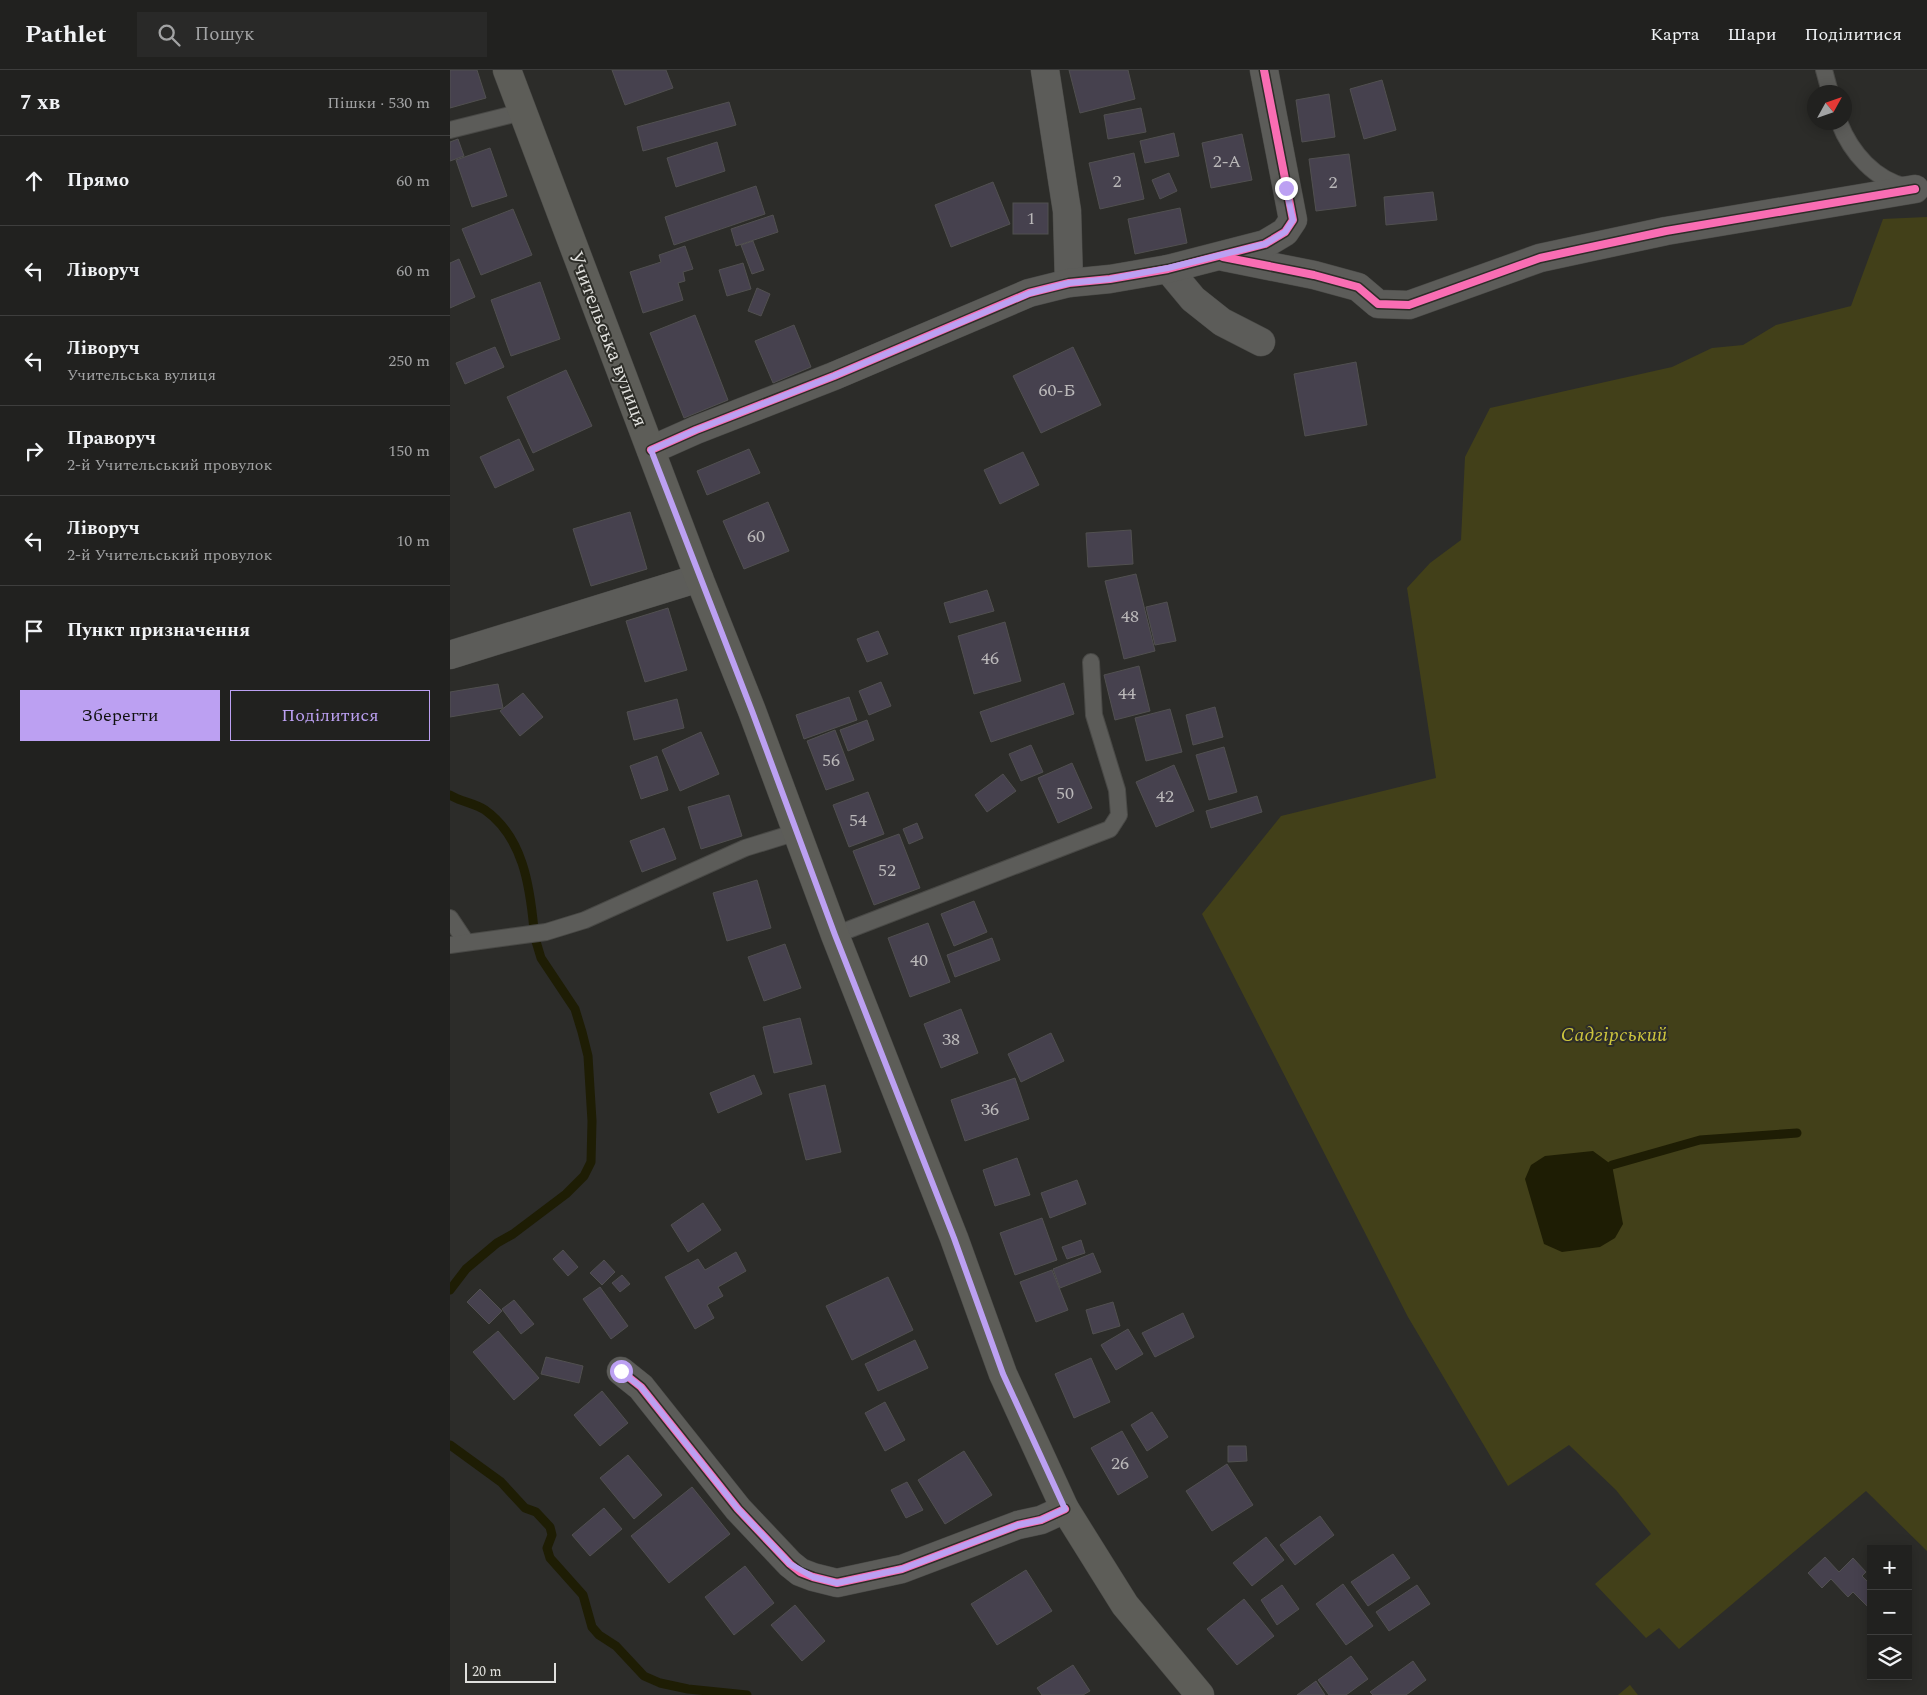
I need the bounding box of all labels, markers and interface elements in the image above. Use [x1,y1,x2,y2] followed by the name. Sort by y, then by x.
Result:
[137,12,487,57] search box
[25,17,107,53] text: Pathlet
[195,20,255,49] text: Пошук
[155,21,183,49] icon: search
[1650,21,1700,48] text: Карта
[1728,21,1776,48] text: Шари
[1804,21,1902,48] text: Поділитися
[1807,85,1852,130] north arrow
[20,87,60,119] text: 7 хв
[327,91,430,115] text: Пішки · 530 m
[1213,148,1241,175] house number: 2-А
[67,166,129,195] text: Прямо
[20,167,48,195] icon: ahead
[1113,168,1122,195] house number: 2
[396,169,430,193] text: 60 m
[1329,169,1338,196] house number: 2
[1275,177,1298,200] route end
[1027,205,1036,232] house number: 1
[561,247,655,431] street label: Учительська вулиця
[67,256,140,285] text: Ліворуч
[20,257,48,285] icon: left
[396,259,430,283] text: 60 m
[67,334,140,363] text: Ліворуч
[20,347,48,375] icon: left
[388,349,430,373] text: 250 m
[67,363,216,387] text: Учительська вулиця
[1039,377,1075,404] house number: 60-Б
[67,424,156,453] text: Праворуч
[20,437,48,465] icon: right
[388,439,430,463] text: 150 m
[67,453,272,477] text: 2-й Учительський провулок
[67,514,140,543] text: Ліворуч
[747,523,765,550] house number: 60
[20,527,48,555] icon: left
[396,529,430,553] text: 10 m
[67,543,272,567] text: 2-й Учительський провулок
[1121,603,1139,630] house number: 48
[67,616,250,645] text: Пункт призначення
[20,617,48,645] icon: arrive
[981,645,999,672] house number: 46
[1118,680,1136,707] house number: 44
[20,690,220,741] button: Зберегти
[230,690,430,741] button: Поділитися
[822,747,840,774] house number: 56
[1056,780,1074,807] house number: 50
[1156,783,1174,810] house number: 42
[849,807,867,834] house number: 54
[878,857,896,884] house number: 52
[910,947,928,974] house number: 40
[1561,1020,1668,1050] park label: Садгірський
[942,1026,960,1053] house number: 38
[981,1096,999,1123] house number: 36
[610,1360,633,1383] route start
[1111,1450,1129,1477] house number: 26
[1867,1545,1912,1680] map controls
[1867,1545,1912,1590] button: +
[1867,1590,1912,1635] button: −
[1867,1635,1912,1680] button: layers
[465,1660,556,1683] scale bar
[472,1661,502,1682] text: 20 m

